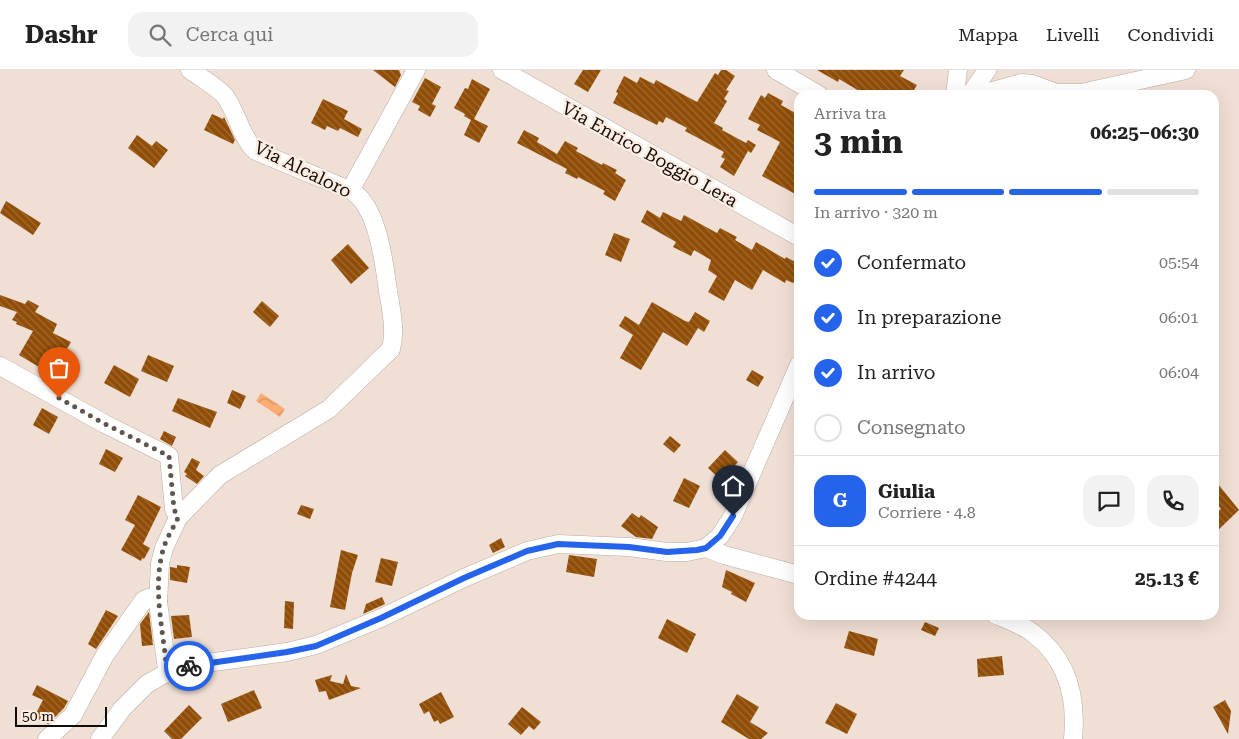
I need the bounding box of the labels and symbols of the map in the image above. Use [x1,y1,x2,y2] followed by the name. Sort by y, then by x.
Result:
[558,97,742,211] street label: Via Enrico Boggio Lera
[251,136,355,202] street label: Via Alcaloro
[38,347,80,398] pin
[712,465,754,516] pin
[164,641,214,691] courier
[15,704,108,727] scale bar

